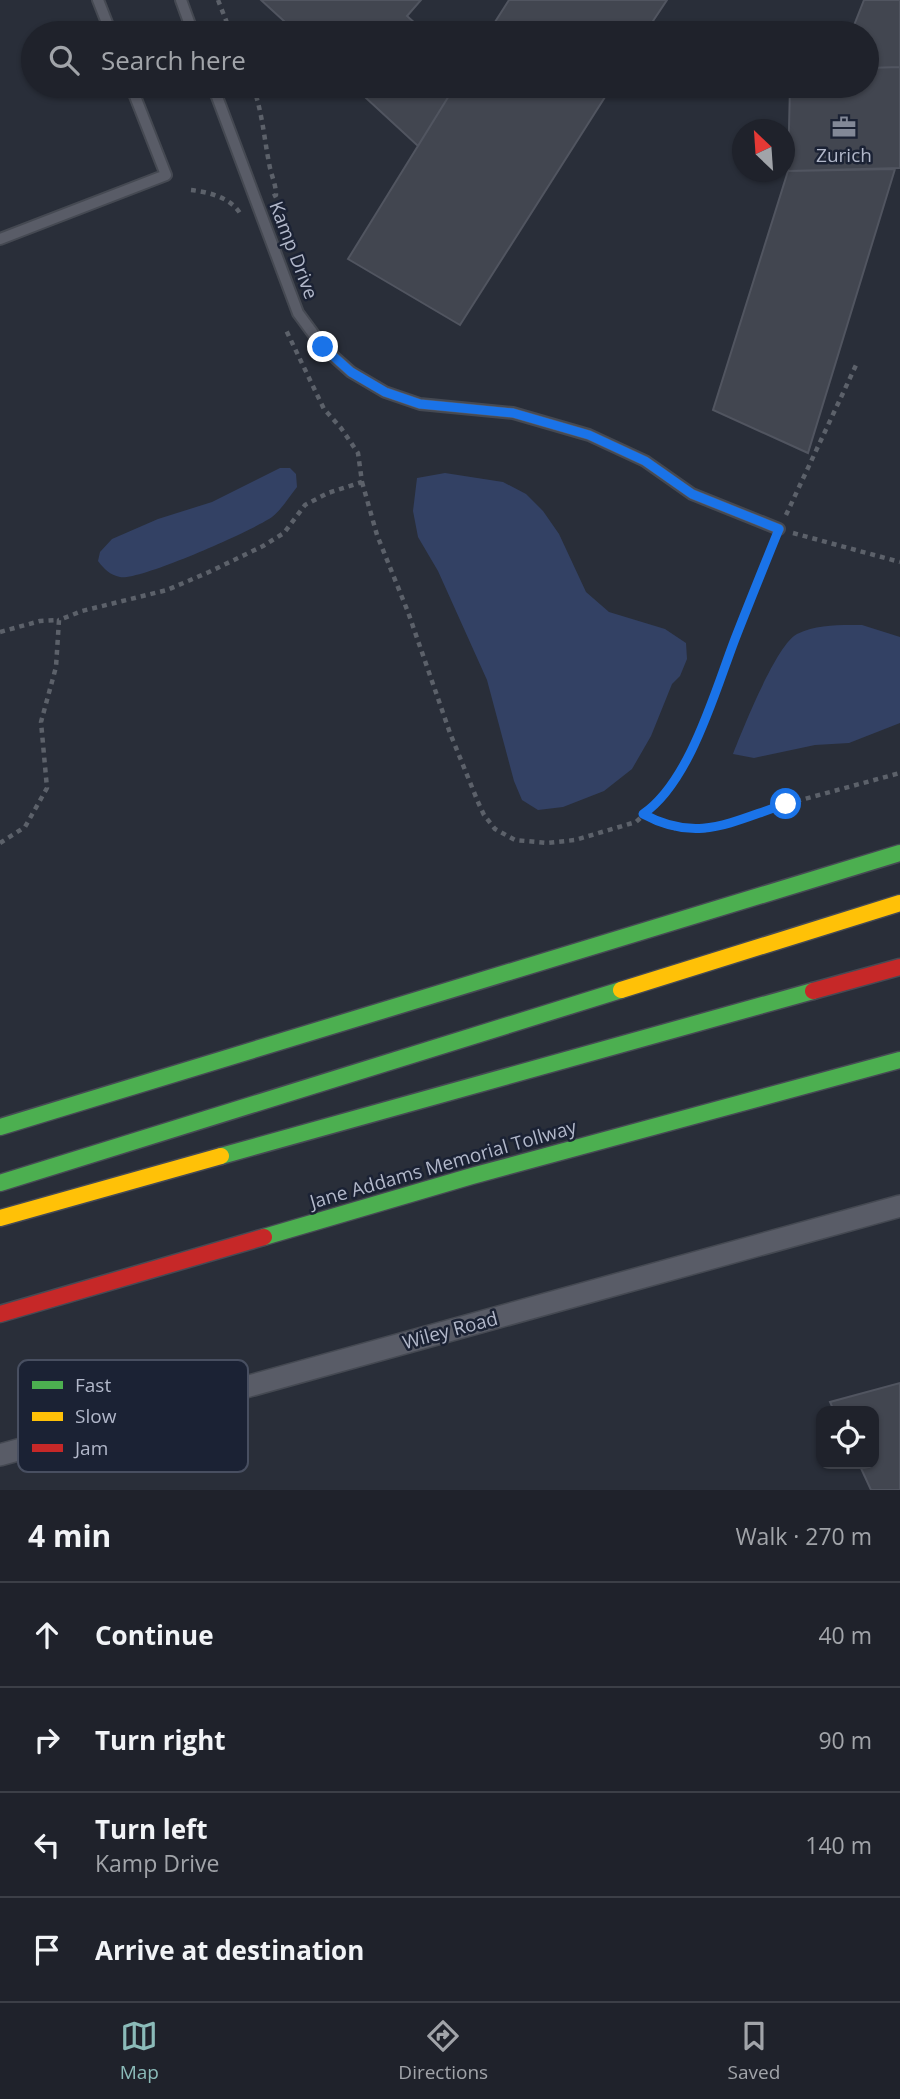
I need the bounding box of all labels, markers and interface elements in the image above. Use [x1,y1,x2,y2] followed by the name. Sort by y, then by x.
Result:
[21,21,879,98] search box
[45,41,83,79] icon: search
[101,42,246,78] text: Search here
[830,113,858,141] office icon: Zurich
[732,119,795,182] north arrow
[816,142,872,168] place label: Zurich
[263,197,325,303] street label: Kamp Drive
[307,331,338,362] route end
[770,788,801,819] route start
[305,1113,580,1215] street label: Jane Addams Memorial Tollway
[399,1305,501,1355] street label: Wiley Road
[18,1360,248,1472] legend
[75,1372,111,1398] text: Fast
[75,1403,117,1429] text: Slow
[816,1406,879,1469] map controls
[816,1406,879,1469] button: locate
[73,1435,108,1461] text: Jam
[28,1515,111,1556] text: 4 min
[735,1520,872,1552] text: Walk · 270 m
[28,1616,66,1654] icon: ahead
[95,1617,214,1653] text: Continue
[818,1619,872,1651] text: 40 m
[28,1721,66,1759] icon: right
[95,1722,226,1758] text: Turn right
[818,1724,872,1756] text: 90 m
[95,1811,207,1847] text: Turn left
[28,1826,66,1864] icon: left
[805,1829,872,1861] text: 140 m
[95,1847,220,1879] text: Kamp Drive
[28,1931,66,1969] icon: arrive
[95,1932,364,1968] text: Arrive at destination
[120,2017,159,2085] tab: Map
[398,2017,488,2085] tab: Directions
[728,2017,780,2085] tab: Saved

